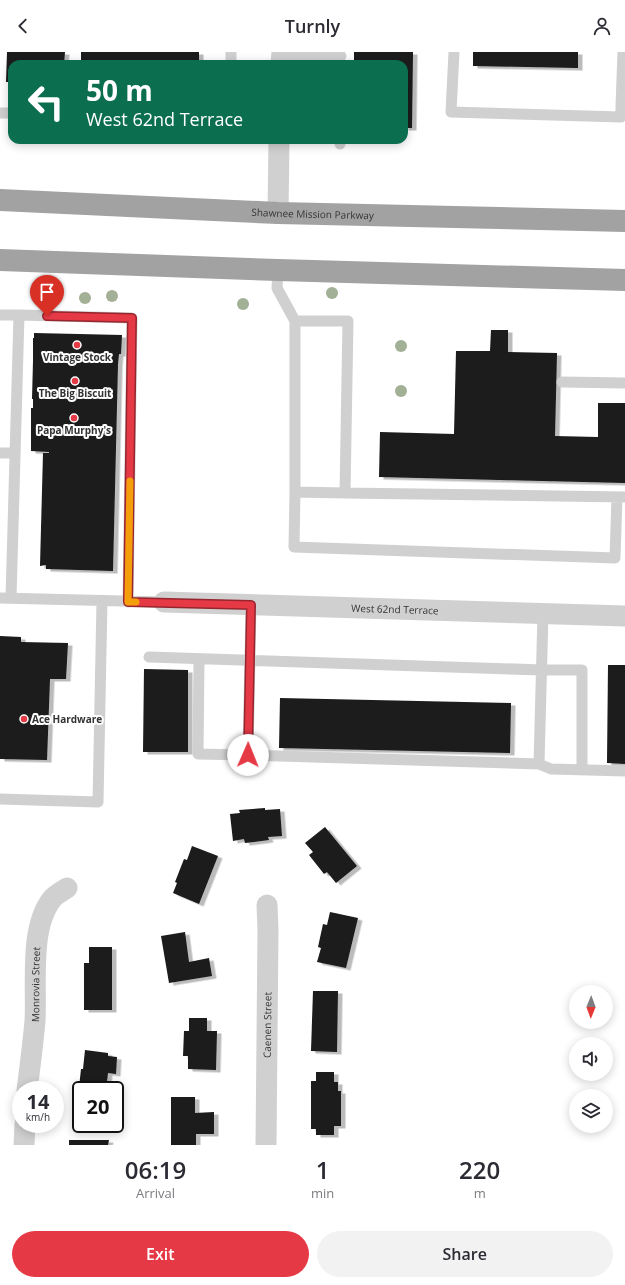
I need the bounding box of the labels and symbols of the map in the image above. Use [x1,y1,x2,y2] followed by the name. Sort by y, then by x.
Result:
[251,205,375,222] street label: Shawnee Mission Parkway
[30,275,64,316] pin
[72,340,82,350] marker: Vintage Stock
[43,350,112,364] place label: Vintage Stock
[70,376,80,386] marker: The Big Biscuit
[39,386,112,400] place label: The Big Biscuit
[69,413,79,423] marker: Papa Murphy's
[37,423,111,437] place label: Papa Murphy's
[351,601,439,617] street label: West 62nd Terrace
[32,712,102,726] place label: Ace Hardware
[19,714,29,724] marker: Ace Hardware
[227,734,269,776] position arrow
[28,946,43,1022] street label: Monrovia Street
[569,985,613,1029] north arrow
[260,992,274,1058] street label: Caenen Street
[72,1081,124,1133] speed limit sign: 20

